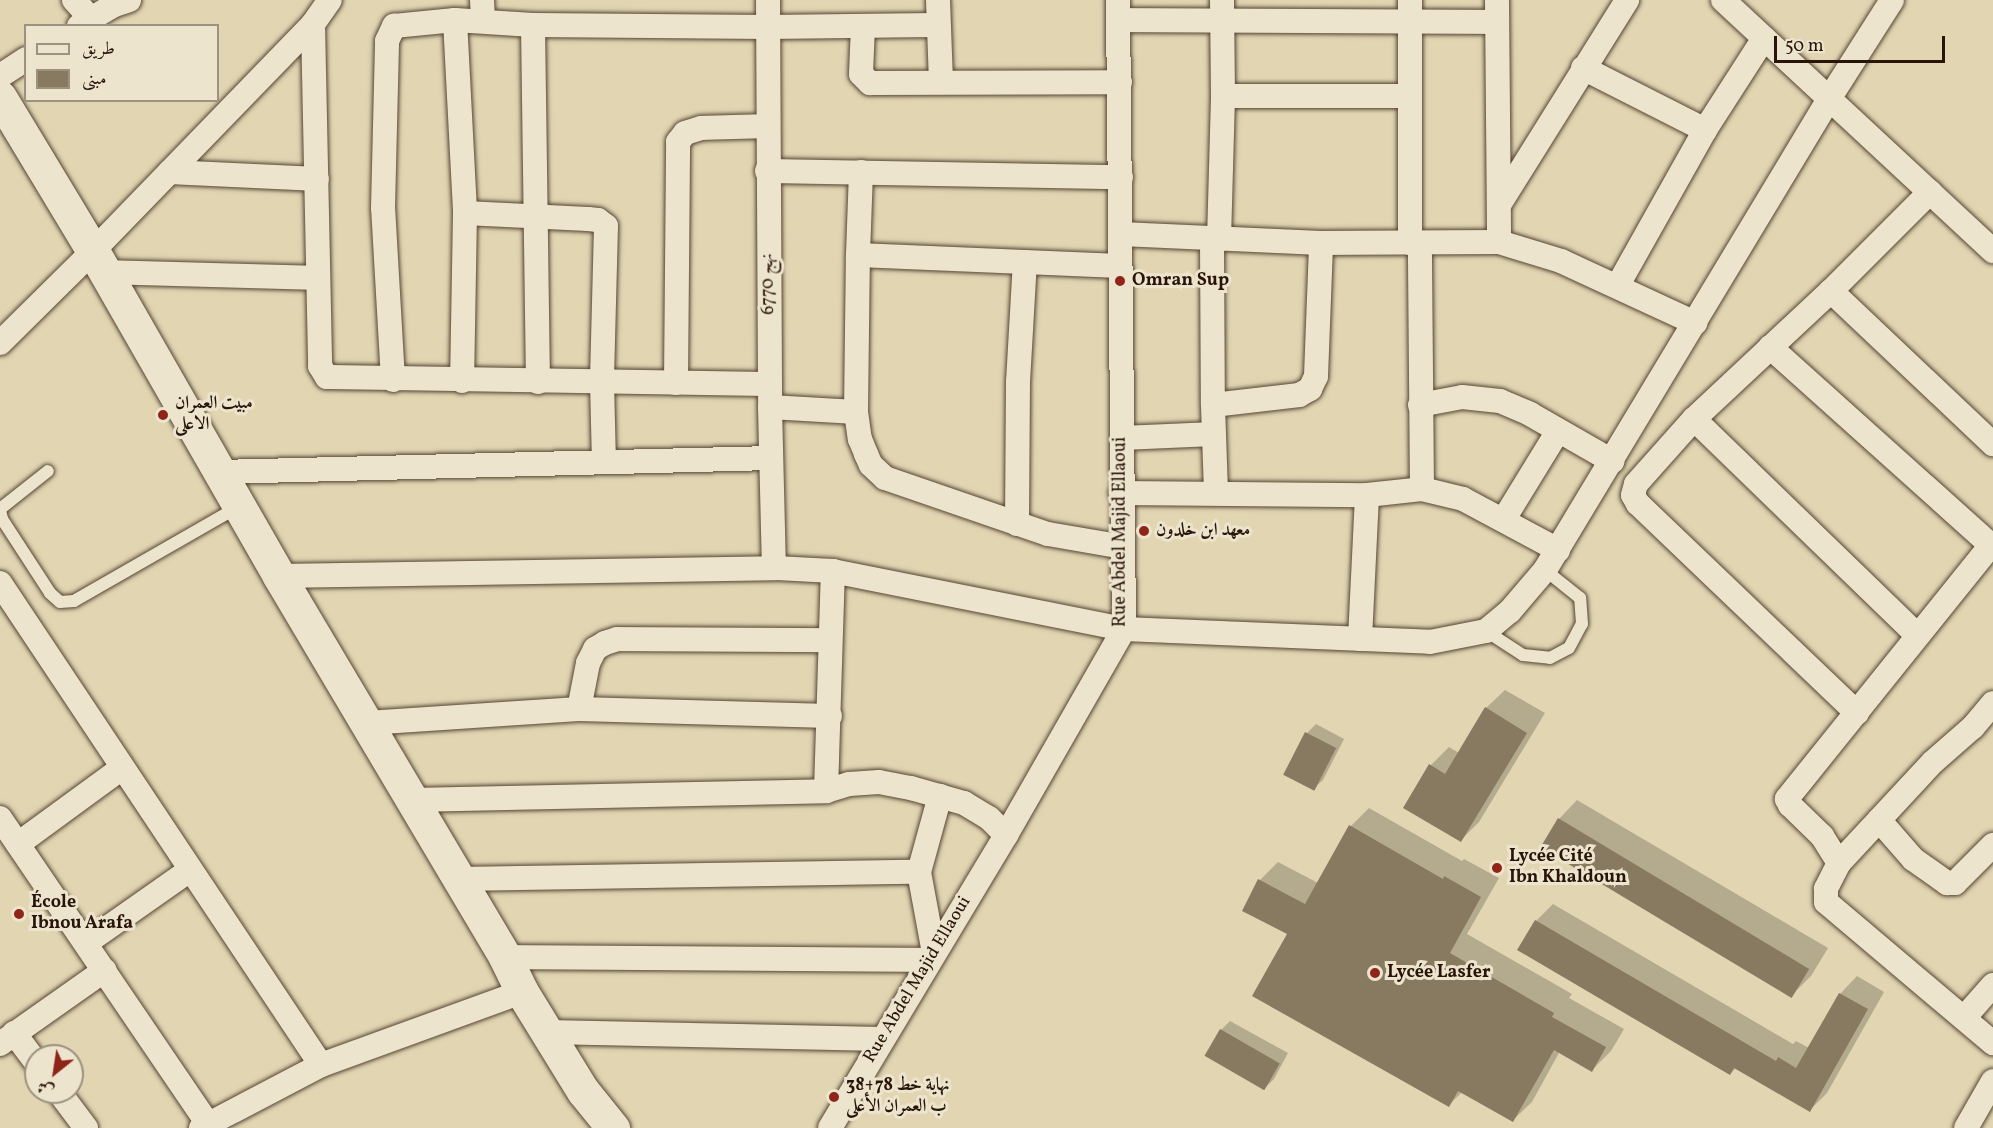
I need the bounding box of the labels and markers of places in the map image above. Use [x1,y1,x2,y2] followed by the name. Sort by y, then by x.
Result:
[1132,270,1229,292] place label: Omran Sup
[1113,274,1127,288] marker: Omran Sup
[175,394,253,436] place label: مبيت العمران الاعلى
[156,408,170,422] marker: مبيت العمران الاعلى
[1156,520,1250,542] place label: معهد ابن خلدون
[1137,524,1151,538] marker: معهد ابن خلدون
[1509,847,1627,890] place label: Lycée Cité Ibn Khaldoun
[1490,861,1504,875] marker: Lycée Cité Ibn Khaldoun
[31,893,133,936] place label: École Ibnou Arafa
[12,907,26,921] marker: École Ibnou Arafa
[1387,962,1491,984] place label: Lycée Lasfer
[1368,966,1382,980] marker: Lycée Lasfer
[846,1076,949,1118] place label: نهاية خط 78+38 ب العمران الأعلى
[827,1090,841,1104] marker: نهاية خط 78+38 ب العمران الأعلى

